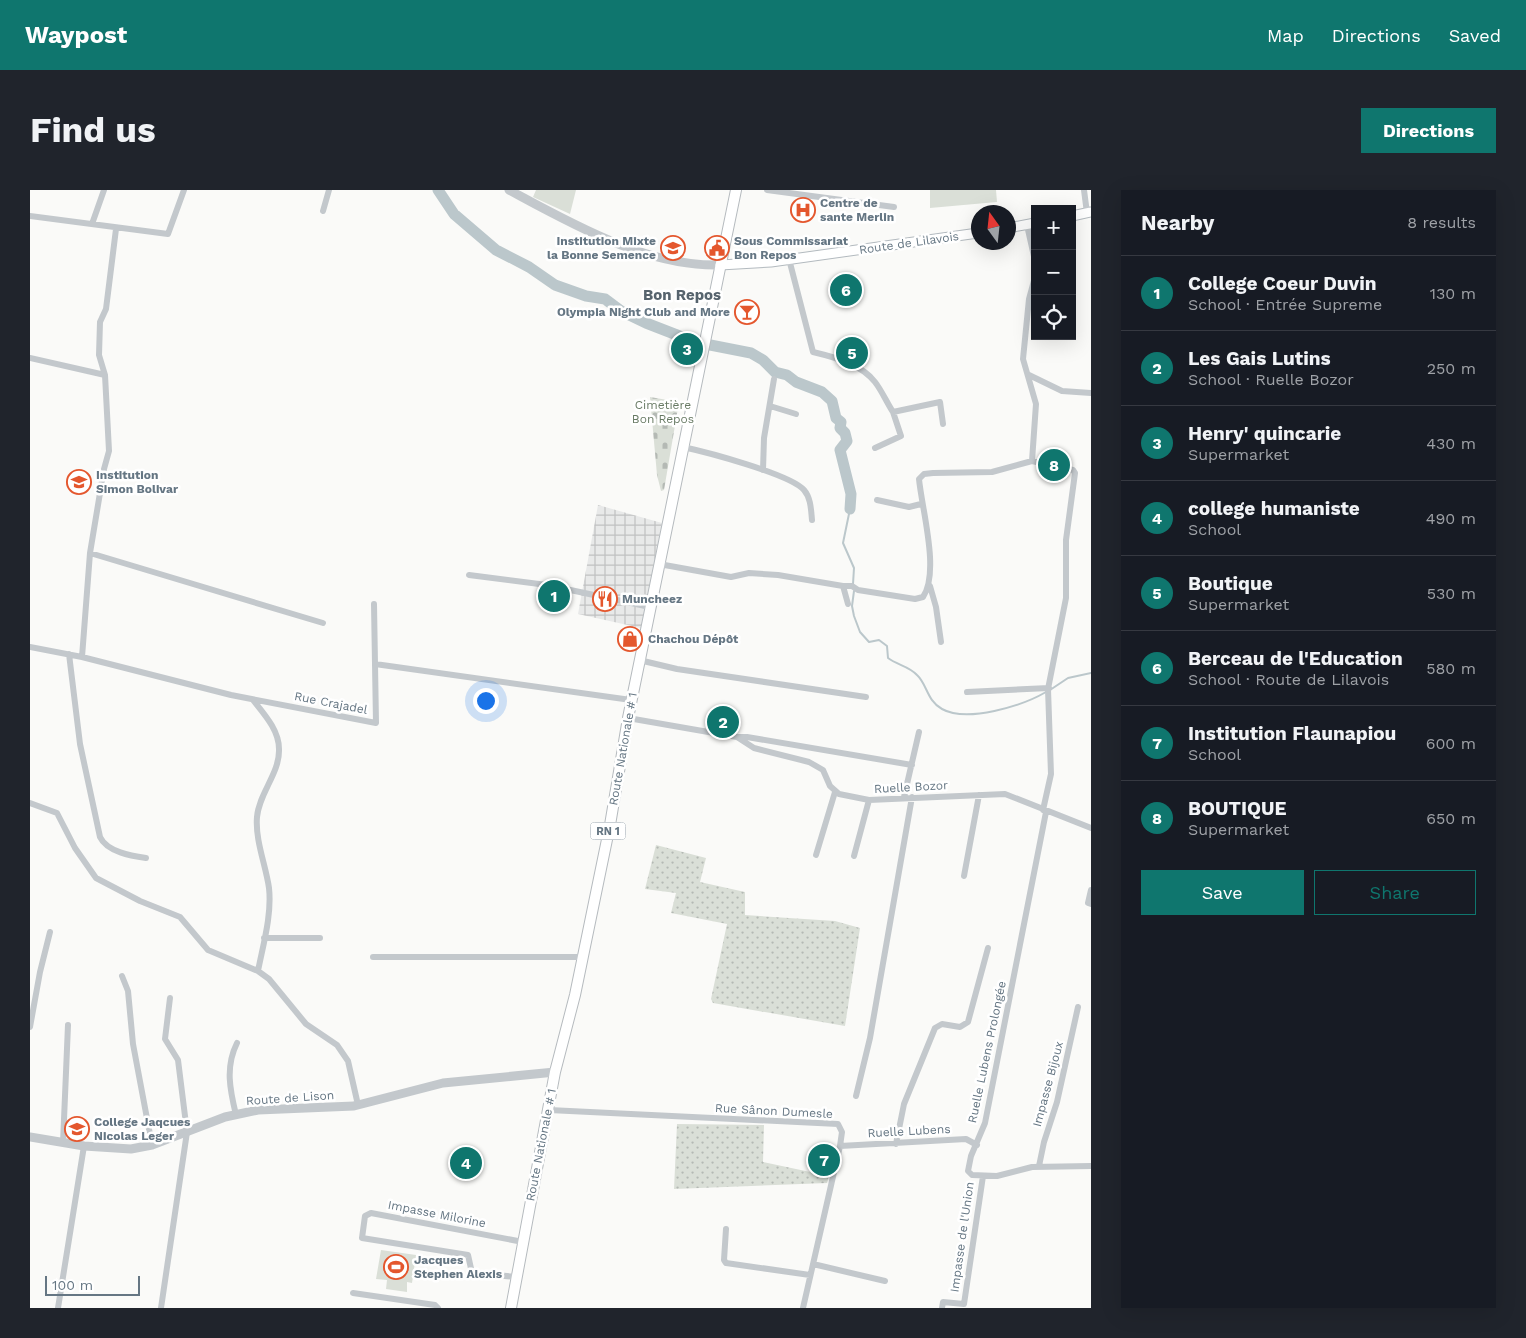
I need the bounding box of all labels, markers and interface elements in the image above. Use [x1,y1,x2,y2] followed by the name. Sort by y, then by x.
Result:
[25,21,127,49] text: Waypost
[1267,25,1304,46] text: Map
[1332,25,1421,46] text: Directions
[1449,25,1501,46] text: Saved
[1361,108,1496,153] button: Directions
[30,109,156,151] text: Find us
[820,196,894,224] place label: Centre de sante Merlin
[790,197,816,223] hospital icon: Centre de sante Merlin
[971,205,1016,250] north arrow
[1031,205,1076,340] map controls
[1031,205,1076,250] button: +
[1141,210,1214,235] text: Nearby
[1407,213,1476,232] text: 8 results
[858,229,960,257] street label: Route de Lilavois
[547,234,656,262] place label: Institution Mixte la Bonne Semence
[734,234,849,262] place label: Sous Commissariat Bon Repos
[660,235,686,261] school or university icon: Institution Mixte la Bonne Semence
[704,235,730,261] public building icon: Sous Commissariat Bon Repos
[1031,250,1076,295] button: −
[830,271,862,309] pin: 6
[1188,272,1377,295] text: College Coeur Duvin
[1154,284,1160,303] text: 1
[1430,284,1476,303] text: 130 m
[643,286,721,304] district label: Bon Repos
[1031,295,1076,340] button: locate
[1188,295,1382,314] text: School · Entrée Supreme
[734,299,760,325] bar icon: Olympia Night Club and More
[557,305,730,319] place label: Olympia Night Club and More
[671,330,703,368] pin: 3
[836,334,868,372] pin: 5
[1188,347,1331,370] text: Les Gais Lutins
[1152,359,1162,378] text: 2
[1427,359,1476,378] text: 250 m
[1188,370,1354,389] text: School · Ruelle Bozor
[632,398,694,426] park label: Cimetière Bon Repos
[1188,422,1341,445] text: Henry' quincarie
[1152,434,1162,453] text: 3
[1426,434,1476,453] text: 430 m
[1188,445,1289,464] text: Supermarket
[1038,446,1070,484] pin: 8
[96,468,179,496] place label: Institution Simon Bolivar
[66,469,92,495] school or university icon: Institution Simon Bolivar
[1188,497,1360,520] text: college humaniste
[1152,509,1162,528] text: 4
[1426,509,1476,528] text: 490 m
[1188,520,1241,539] text: School
[1188,572,1273,595] text: Boutique
[538,577,570,615] pin: 1
[1152,584,1162,603] text: 5
[1427,584,1476,603] text: 530 m
[592,586,618,612] restaurant icon: Muncheez
[622,592,682,606] place label: Muncheez
[1188,595,1289,614] text: Supermarket
[617,626,643,652] shop icon: Chachou Dépôt
[648,632,739,646] place label: Chachou Dépôt
[1188,647,1403,670] text: Berceau de l'Education
[1152,659,1162,678] text: 6
[1426,659,1476,678] text: 580 m
[1188,670,1389,689] text: School · Route de Lilavois
[473,688,499,714] your location
[293,689,369,717] street label: Rue Crajadel
[606,692,640,806] street label: Route Nationale # 1
[707,703,739,741] pin: 2
[1188,722,1396,745] text: Institution Flaunapiou
[1152,734,1162,753] text: 7
[1426,734,1476,753] text: 600 m
[1188,745,1241,764] text: School
[874,778,948,796] street label: Ruelle Bozor
[1188,797,1286,820] text: BOUTIQUE
[1152,809,1162,828] text: 8
[1426,809,1476,828] text: 650 m
[1188,820,1289,839] text: Supermarket
[590,822,626,839] road number: RN 1
[1141,870,1304,915] button: Save
[1314,870,1476,915] button: Share
[965,980,1009,1124] street label: Ruelle Lubens Prolongée
[1030,1040,1066,1128] street label: Impasse Bijoux
[245,1088,335,1108] street label: Route de Lison
[523,1088,559,1202] street label: Route Nationale # 1
[715,1101,833,1121] street label: Rue Sânon Dumesle
[94,1115,191,1143] place label: College Jaqcues Nicolas Leger
[64,1116,90,1142] school or university icon: College Jaqcues Nicolas Leger
[867,1122,951,1140] street label: Ruelle Lubens
[808,1141,840,1179] pin: 7
[450,1144,482,1182] pin: 4
[947,1181,977,1293] street label: Impasse de l'Union
[387,1198,487,1230] street label: Impasse Milorine
[414,1253,503,1281] place label: Jacques Stephen Alexis
[383,1254,409,1280] sports icon: Jacques Stephen Alexis
[45,1273,140,1296] scale bar
[52,1277,93,1293] text: 100 m

